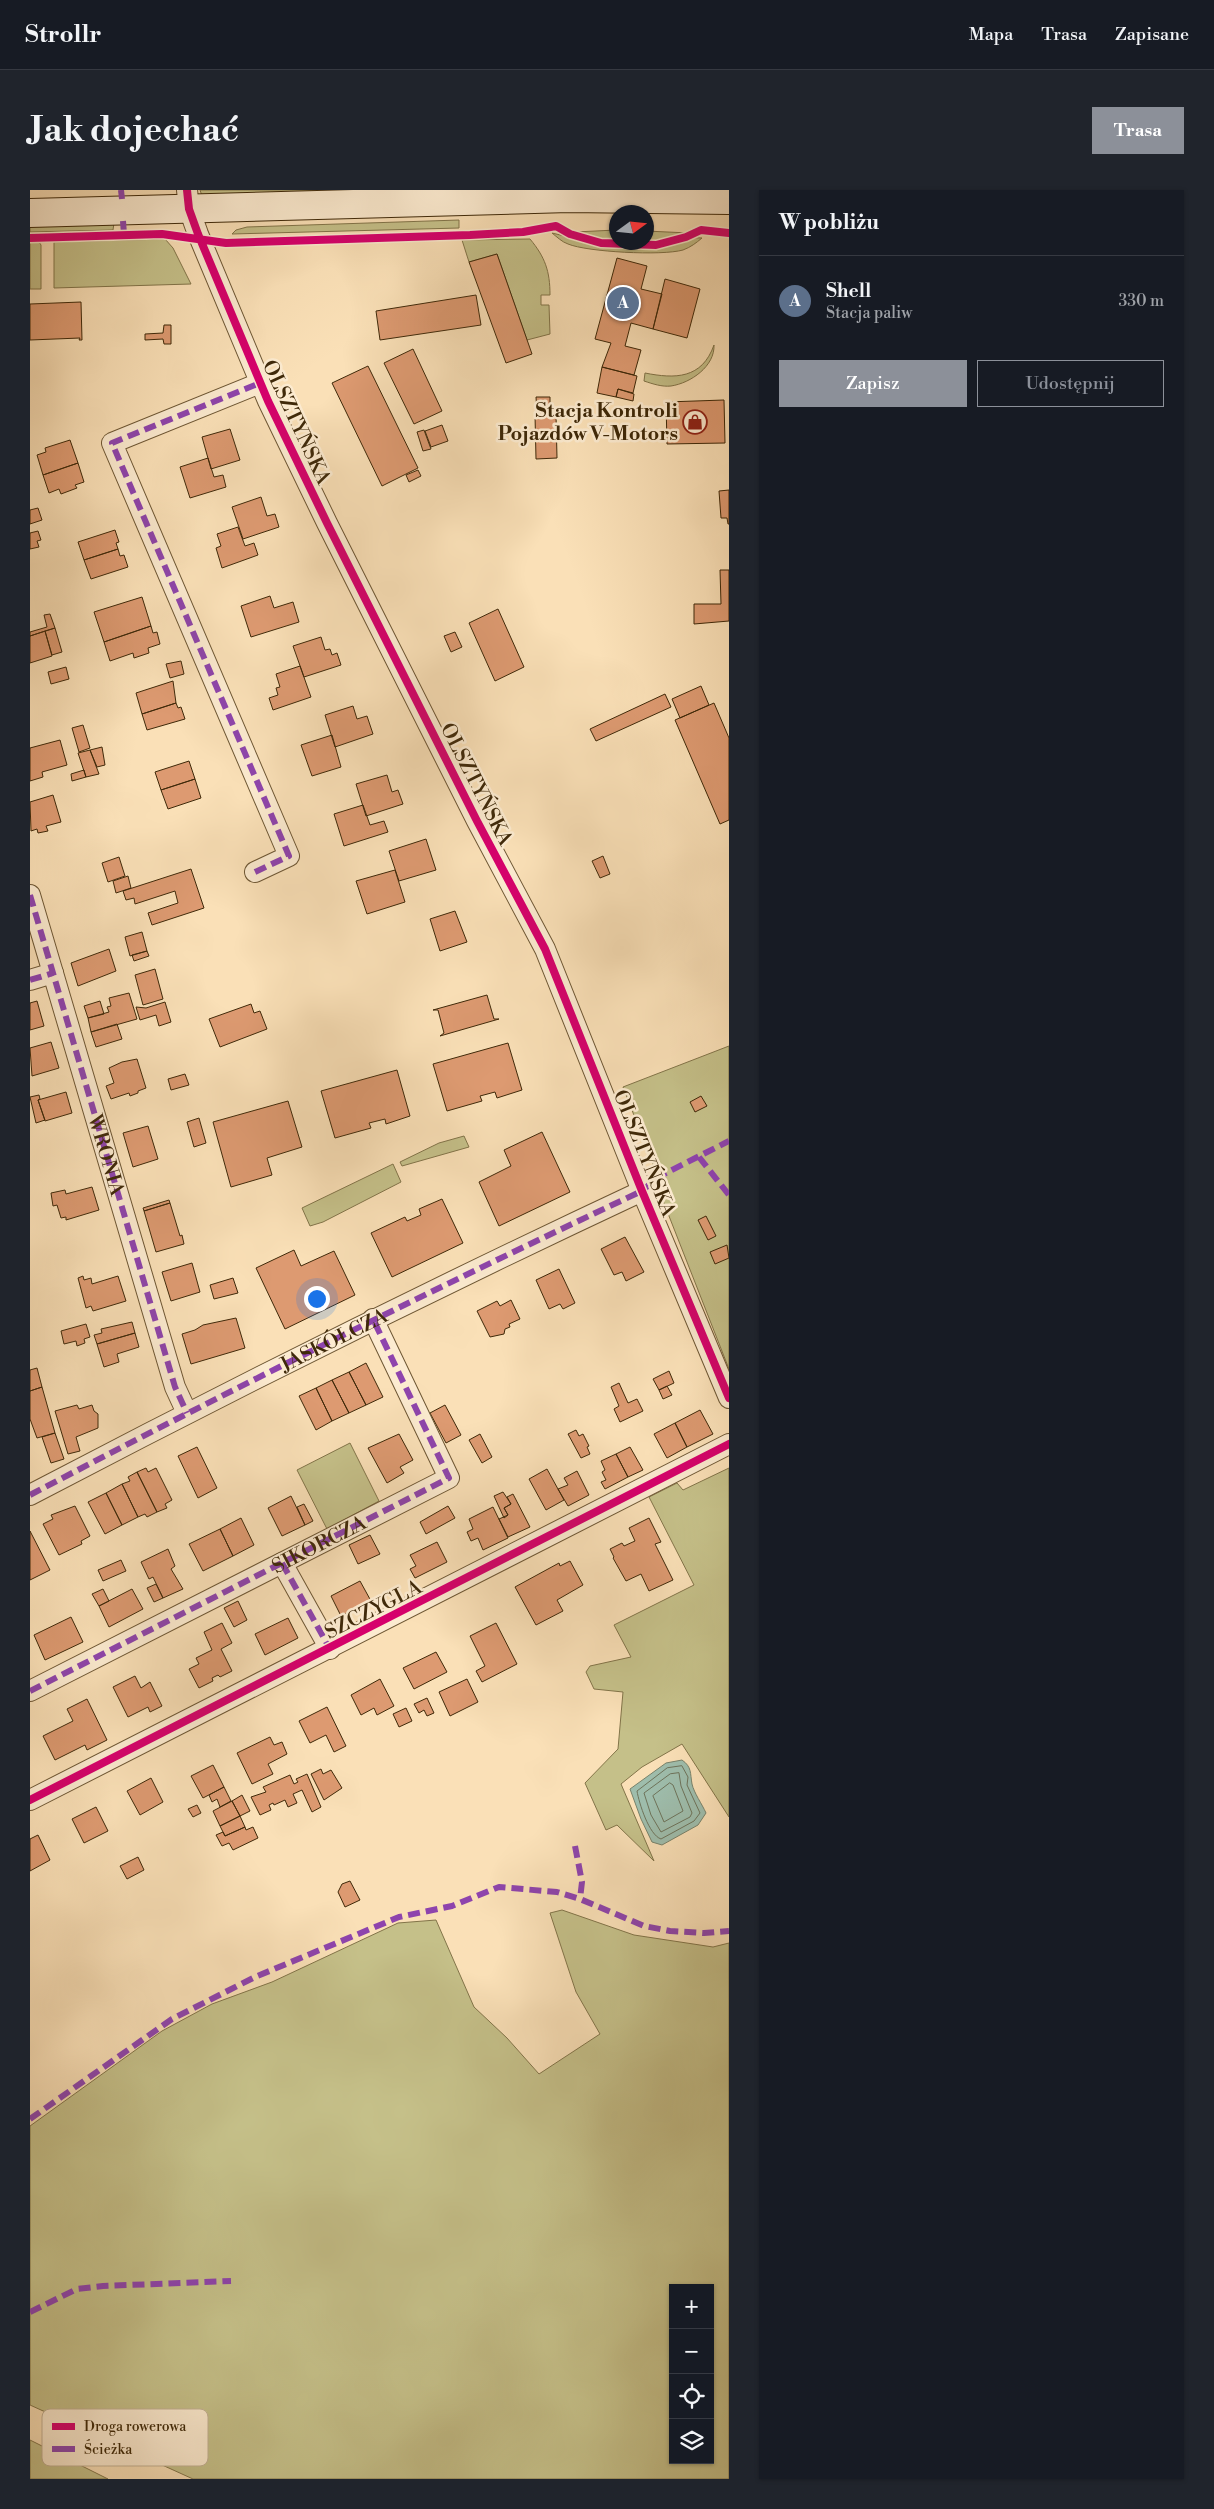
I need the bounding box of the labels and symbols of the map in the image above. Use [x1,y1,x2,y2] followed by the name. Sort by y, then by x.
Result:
[609,205,654,250] north arrow
[607,284,639,322] pin: A
[256,356,337,490] street label: OLSZTYŃSKA
[498,399,679,447] place label: Stacja Kontroli Pojazdów V-Motors
[682,409,708,435] shop icon: Stacja Kontroli Pojazdów V-Motors
[434,719,519,851] street label: OLSZTYŃSKA
[607,1086,682,1222] street label: OLSZTYŃSKA
[81,1111,129,1200] street label: WRONIA
[304,1286,330,1312] your location
[275,1303,393,1379] street label: JASKÓŁCZA
[268,1511,372,1580] street label: SIKORCZA
[321,1575,428,1645] street label: SZCZYGLA
[42,2409,208,2466] legend
[84,2418,187,2436] text: Droga rowerowa
[84,2439,133,2459] text: Ścieżka

